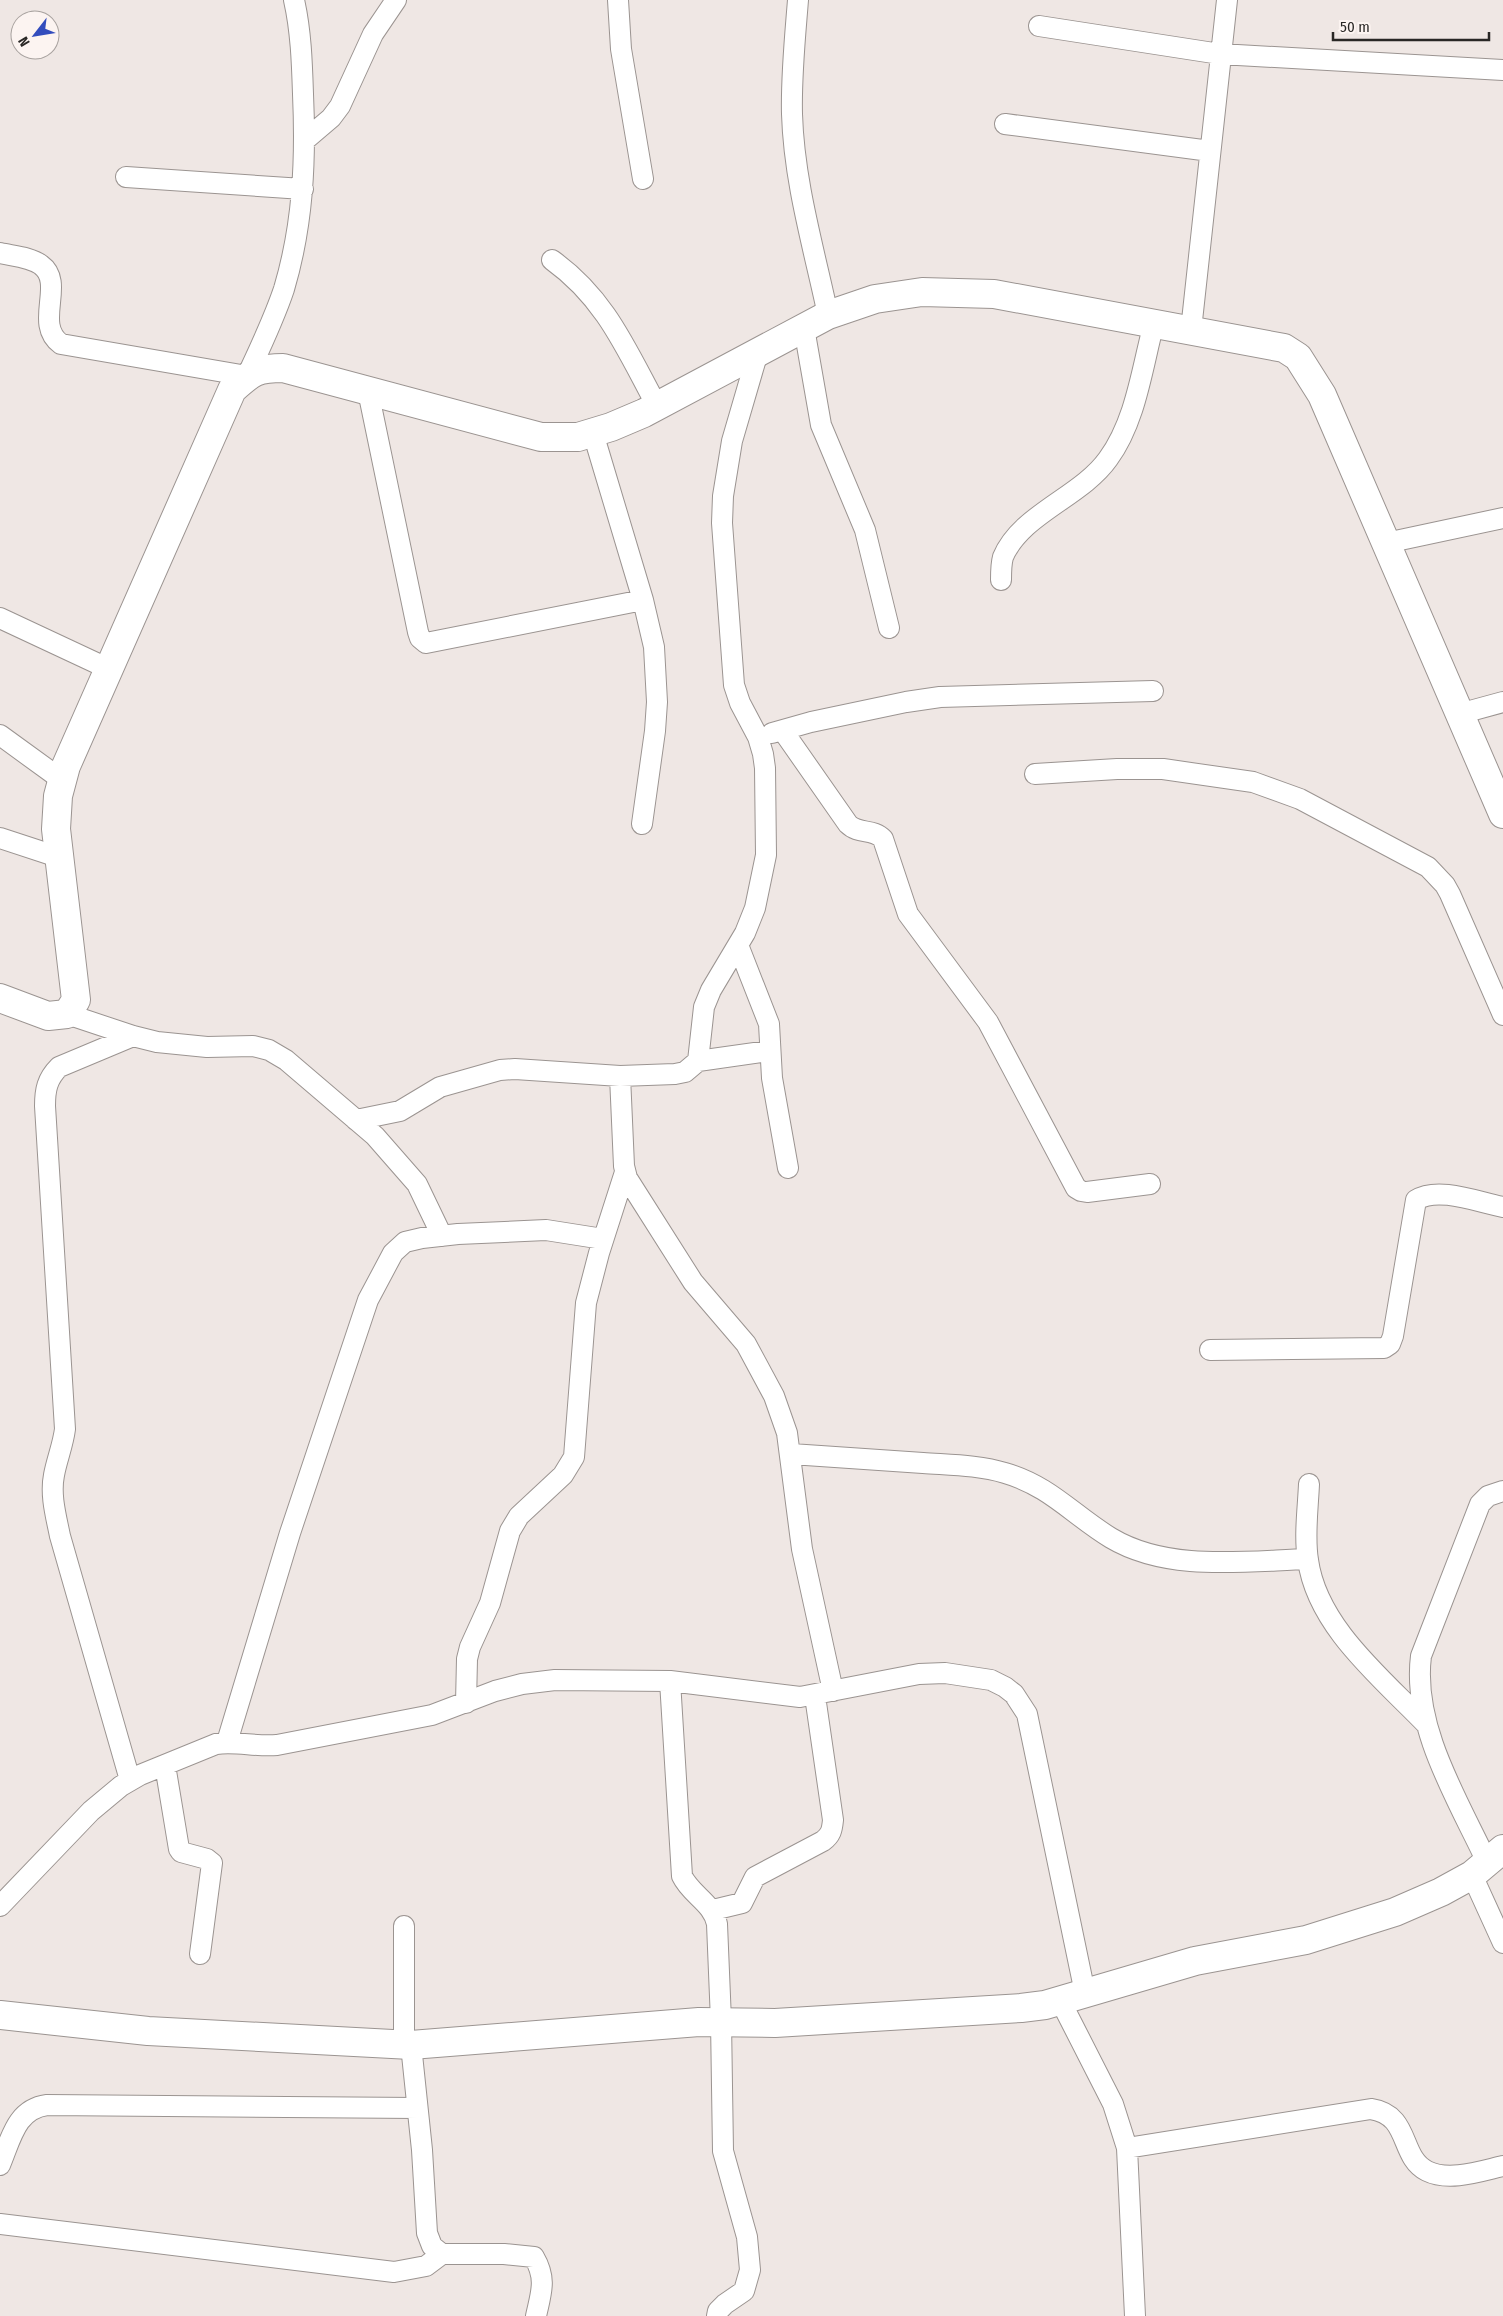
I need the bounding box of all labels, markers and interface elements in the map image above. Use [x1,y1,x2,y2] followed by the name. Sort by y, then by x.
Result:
[10,10,60,60] north arrow
[1333,10,1489,42] scale bar
[1340,18,1370,36] text: 50 m
[15,33,34,49] text: N

